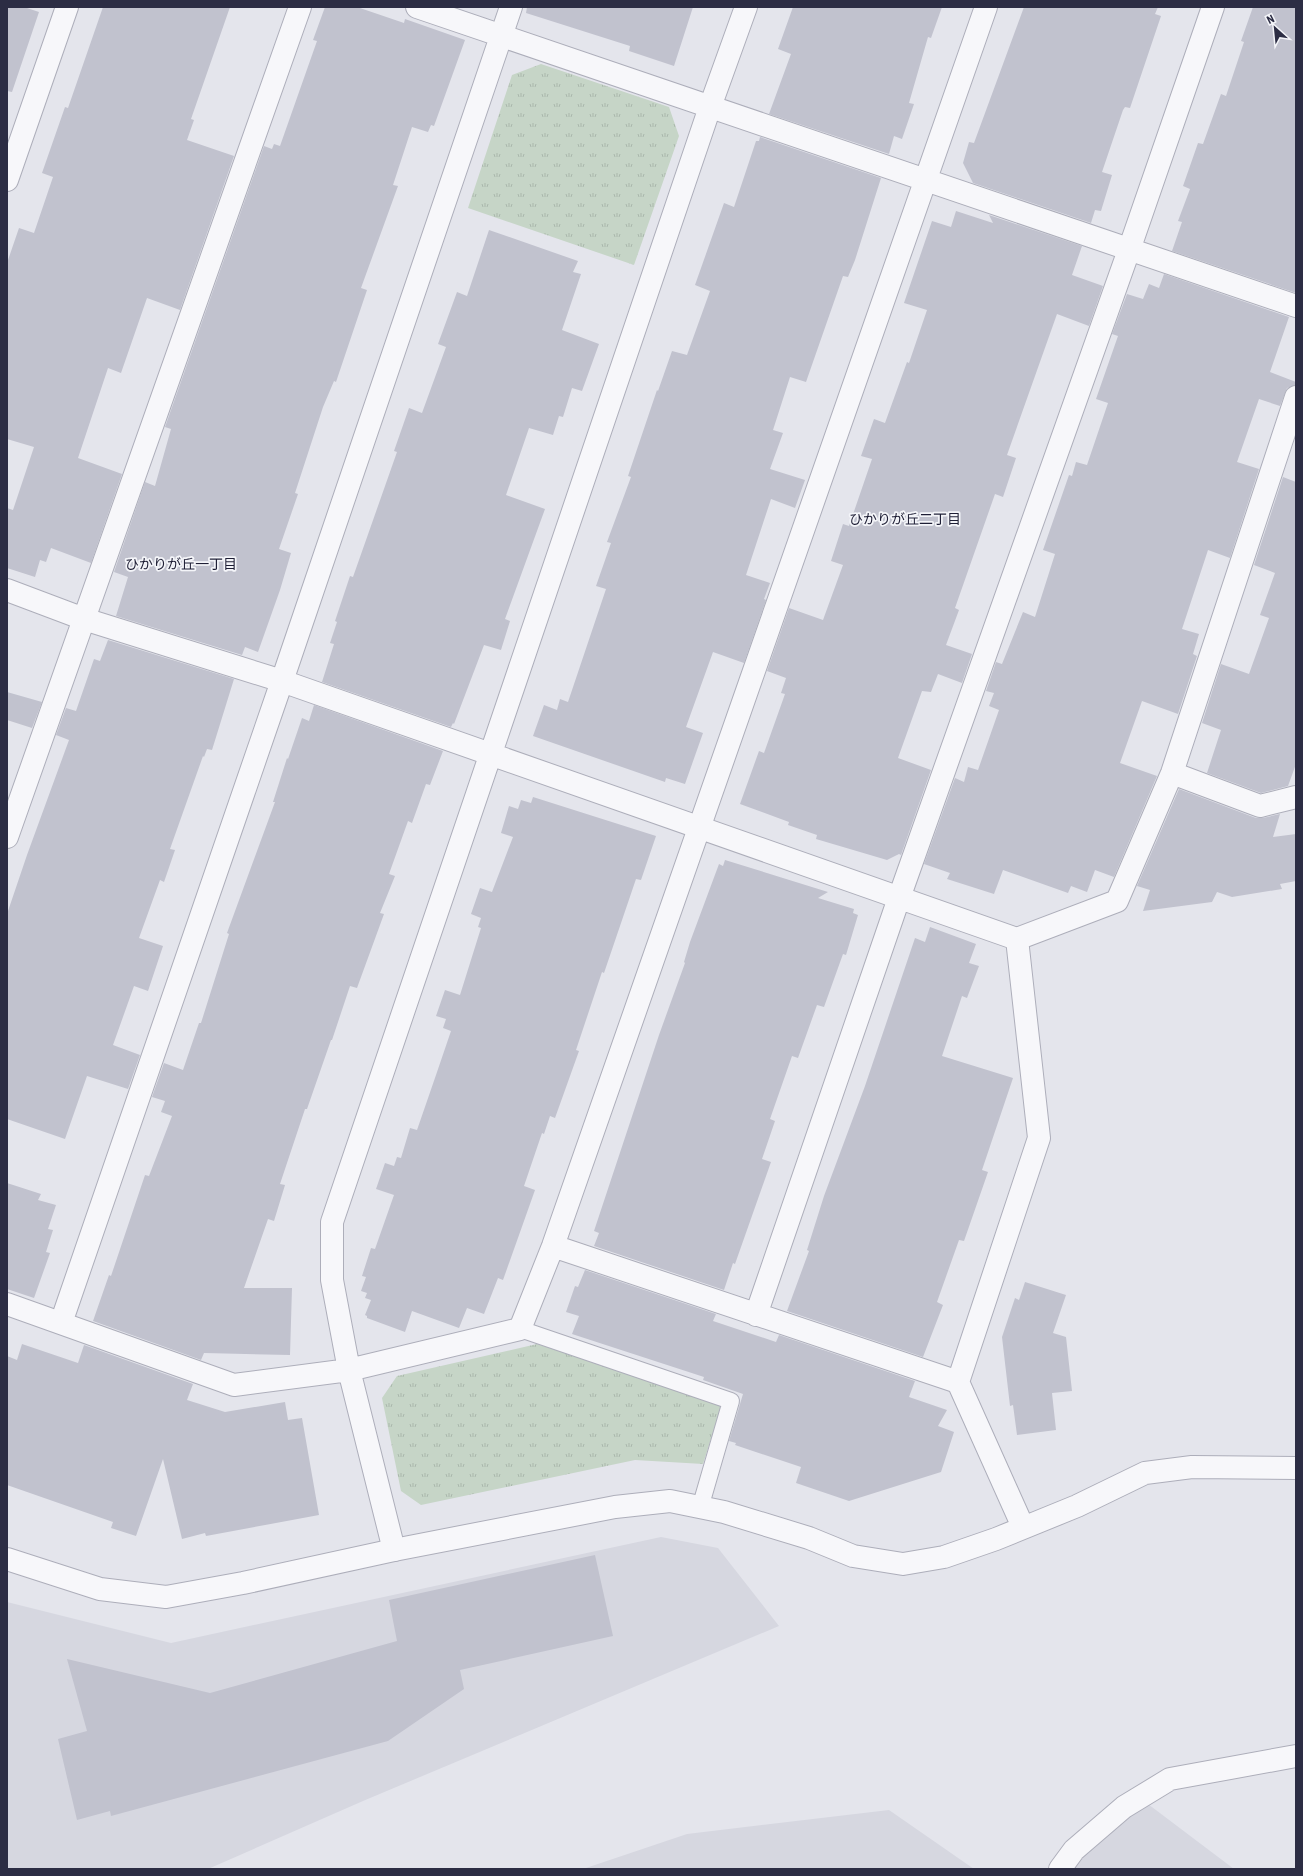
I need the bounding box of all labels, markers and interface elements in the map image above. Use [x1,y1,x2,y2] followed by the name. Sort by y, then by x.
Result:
[1255,8,1295,48] north arrow
[1265,12,1277,27] text: N
[849,511,961,527] district label: ひかりが丘二丁目
[125,556,237,572] district label: ひかりが丘一丁目

